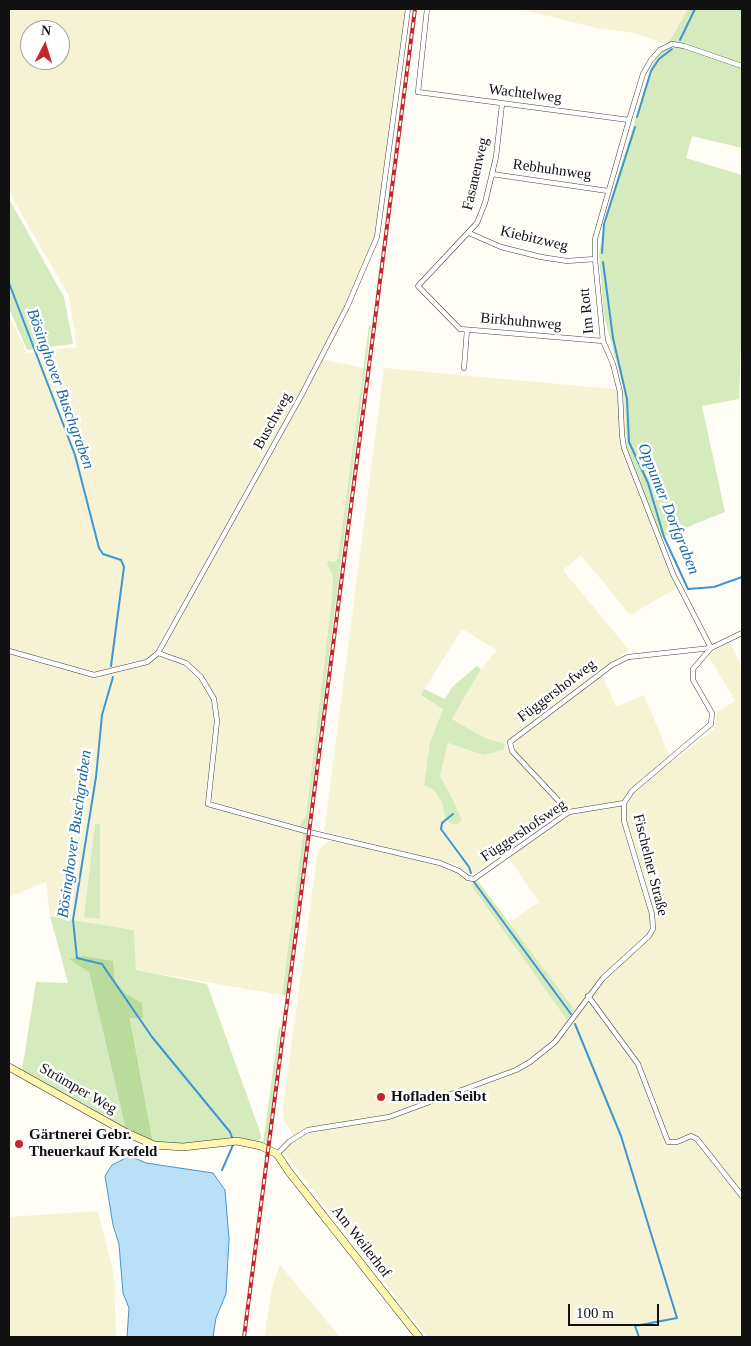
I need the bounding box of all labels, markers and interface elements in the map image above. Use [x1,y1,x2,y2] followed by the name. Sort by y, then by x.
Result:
[20,20,70,70] north arrow
[41,23,52,38] text: N
[487,81,563,107] street label: Wachtelweg
[459,136,493,212] street label: Fasanenweg
[512,156,592,184] street label: Rebhuhnweg
[498,222,570,256] street label: Kiebitzweg
[576,287,598,335] street label: Im Rott
[22,306,98,472] water label: Bösinghover Buschgraben
[480,309,562,335] street label: Birkhuhnweg
[250,389,296,453] street label: Buschweg
[633,441,703,577] water label: Oppumer Dorfgraben
[514,656,600,726] street label: Függershofweg
[54,749,96,919] water label: Bösinghover Buschgraben
[478,796,570,866] street label: Függershofsweg
[629,812,671,918] street label: Fischelner Straße
[36,1060,120,1118] street label: Strümper Weg
[391,1088,486,1106] place label: Hofladen Seibt
[375,1091,387,1103] marker: Hofladen Seibt
[29,1126,157,1161] place label: Gärtnerei Gebr. Theuerkauf Krefeld
[13,1138,25,1150] marker: Gärtnerei Gebr. Theuerkauf Krefeld
[327,1203,395,1281] street label: Am Weilerhof
[571,1294,662,1326] scale bar
[576,1305,614,1321] text: 100 m

